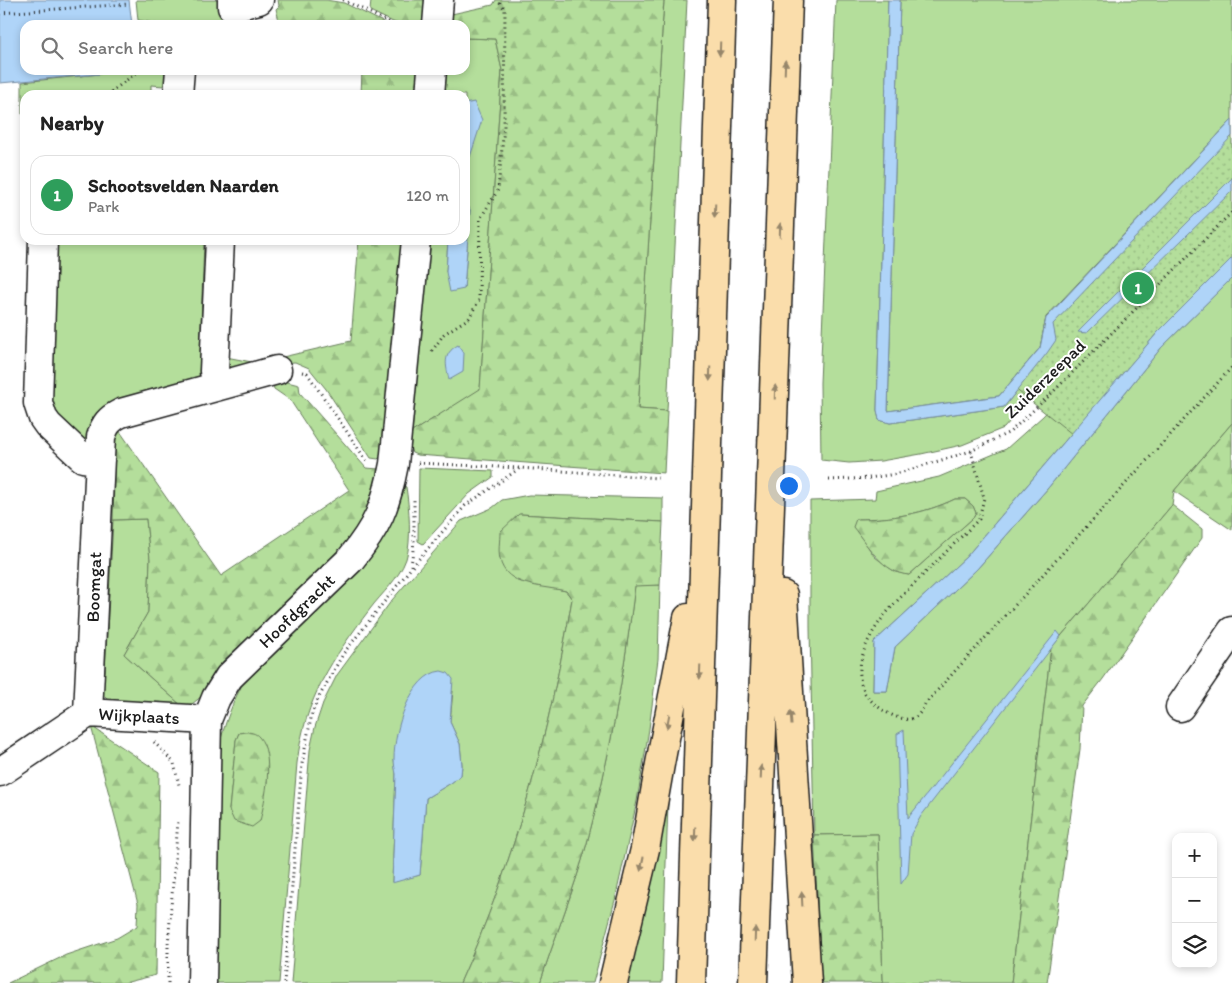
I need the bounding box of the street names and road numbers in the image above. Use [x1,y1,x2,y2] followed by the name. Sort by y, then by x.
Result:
[1000,335,1090,423] street label: Zuiderzeepad
[82,551,106,623] street label: Boomgat
[254,569,340,653] street label: Hoofdgracht
[98,703,180,729] street label: Wijkplaats

